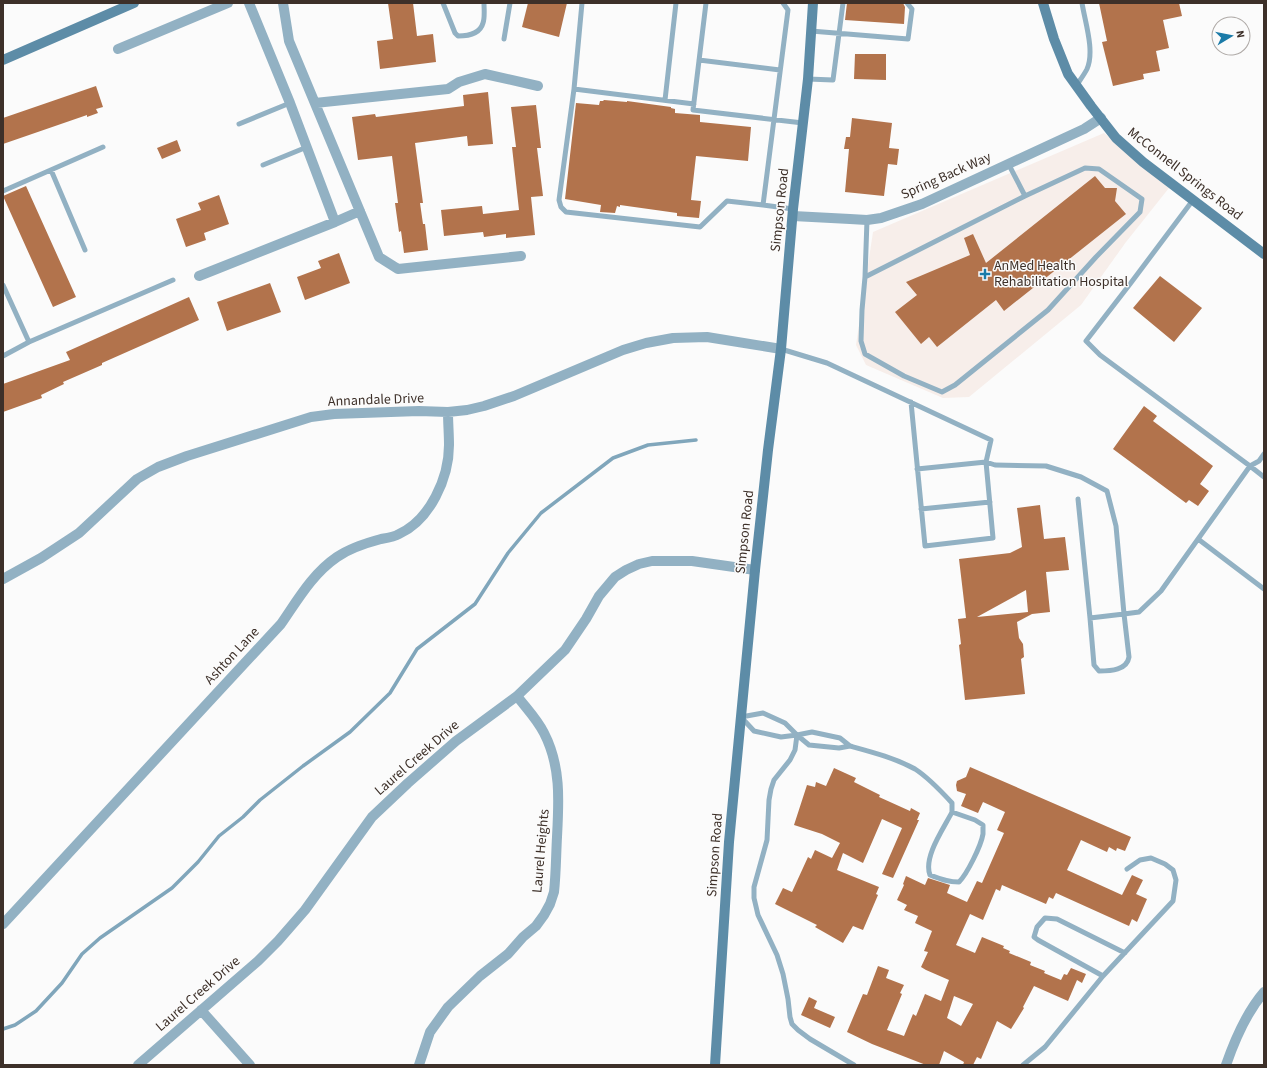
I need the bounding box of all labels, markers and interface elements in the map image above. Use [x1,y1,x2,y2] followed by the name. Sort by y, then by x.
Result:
[1211,16,1251,56] north arrow
[1232,29,1248,39] text: N
[1123,123,1247,225] street label: McConnell Springs Road
[898,147,995,205] street label: Spring Back Way
[766,167,794,253] street label: Simpson Road
[994,256,1128,292] place label: AnMed Health Rehabilitation Hospital
[979,268,991,280] marker: AnMed Health Rehabilitation Hospital
[328,388,424,412] street label: Annandale Drive
[731,489,759,575] street label: Simpson Road
[200,623,264,689] street label: Ashton Lane
[370,716,464,800] street label: Laurel Creek Drive
[527,808,555,894] street label: Laurel Heights
[702,812,728,898] street label: Simpson Road
[151,952,245,1036] street label: Laurel Creek Drive

